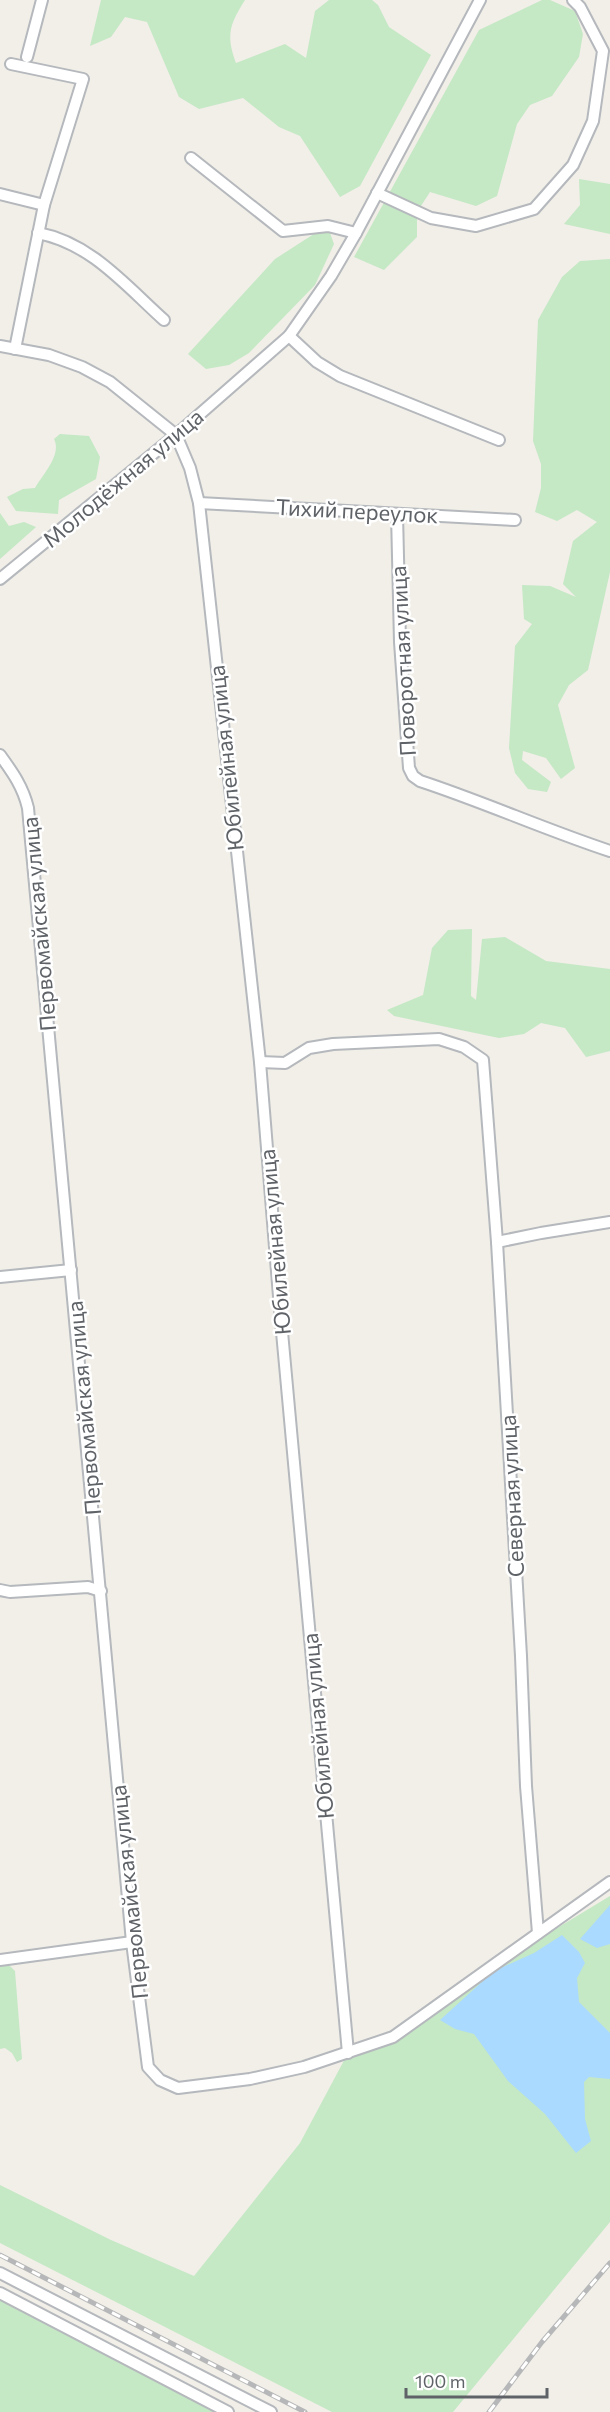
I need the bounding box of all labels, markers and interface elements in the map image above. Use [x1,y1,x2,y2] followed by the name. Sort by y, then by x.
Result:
[37,403,209,553] street label: Молодёжная улица
[275,493,439,528] street label: Тихий переулок
[384,565,421,757] street label: Поворотная улица
[202,664,249,852] street label: Юбилейная улица
[16,816,61,1032] street label: Первомайская улица
[253,1148,296,1336] street label: Юбилейная улица
[61,1300,106,1516] street label: Первомайская улица
[494,1414,529,1578] street label: Северная улица
[296,1632,339,1820] street label: Юбилейная улица
[104,1784,153,2001] street label: Первомайская улица
[406,2361,547,2399] scale bar
[415,2370,465,2392] text: 100 m

